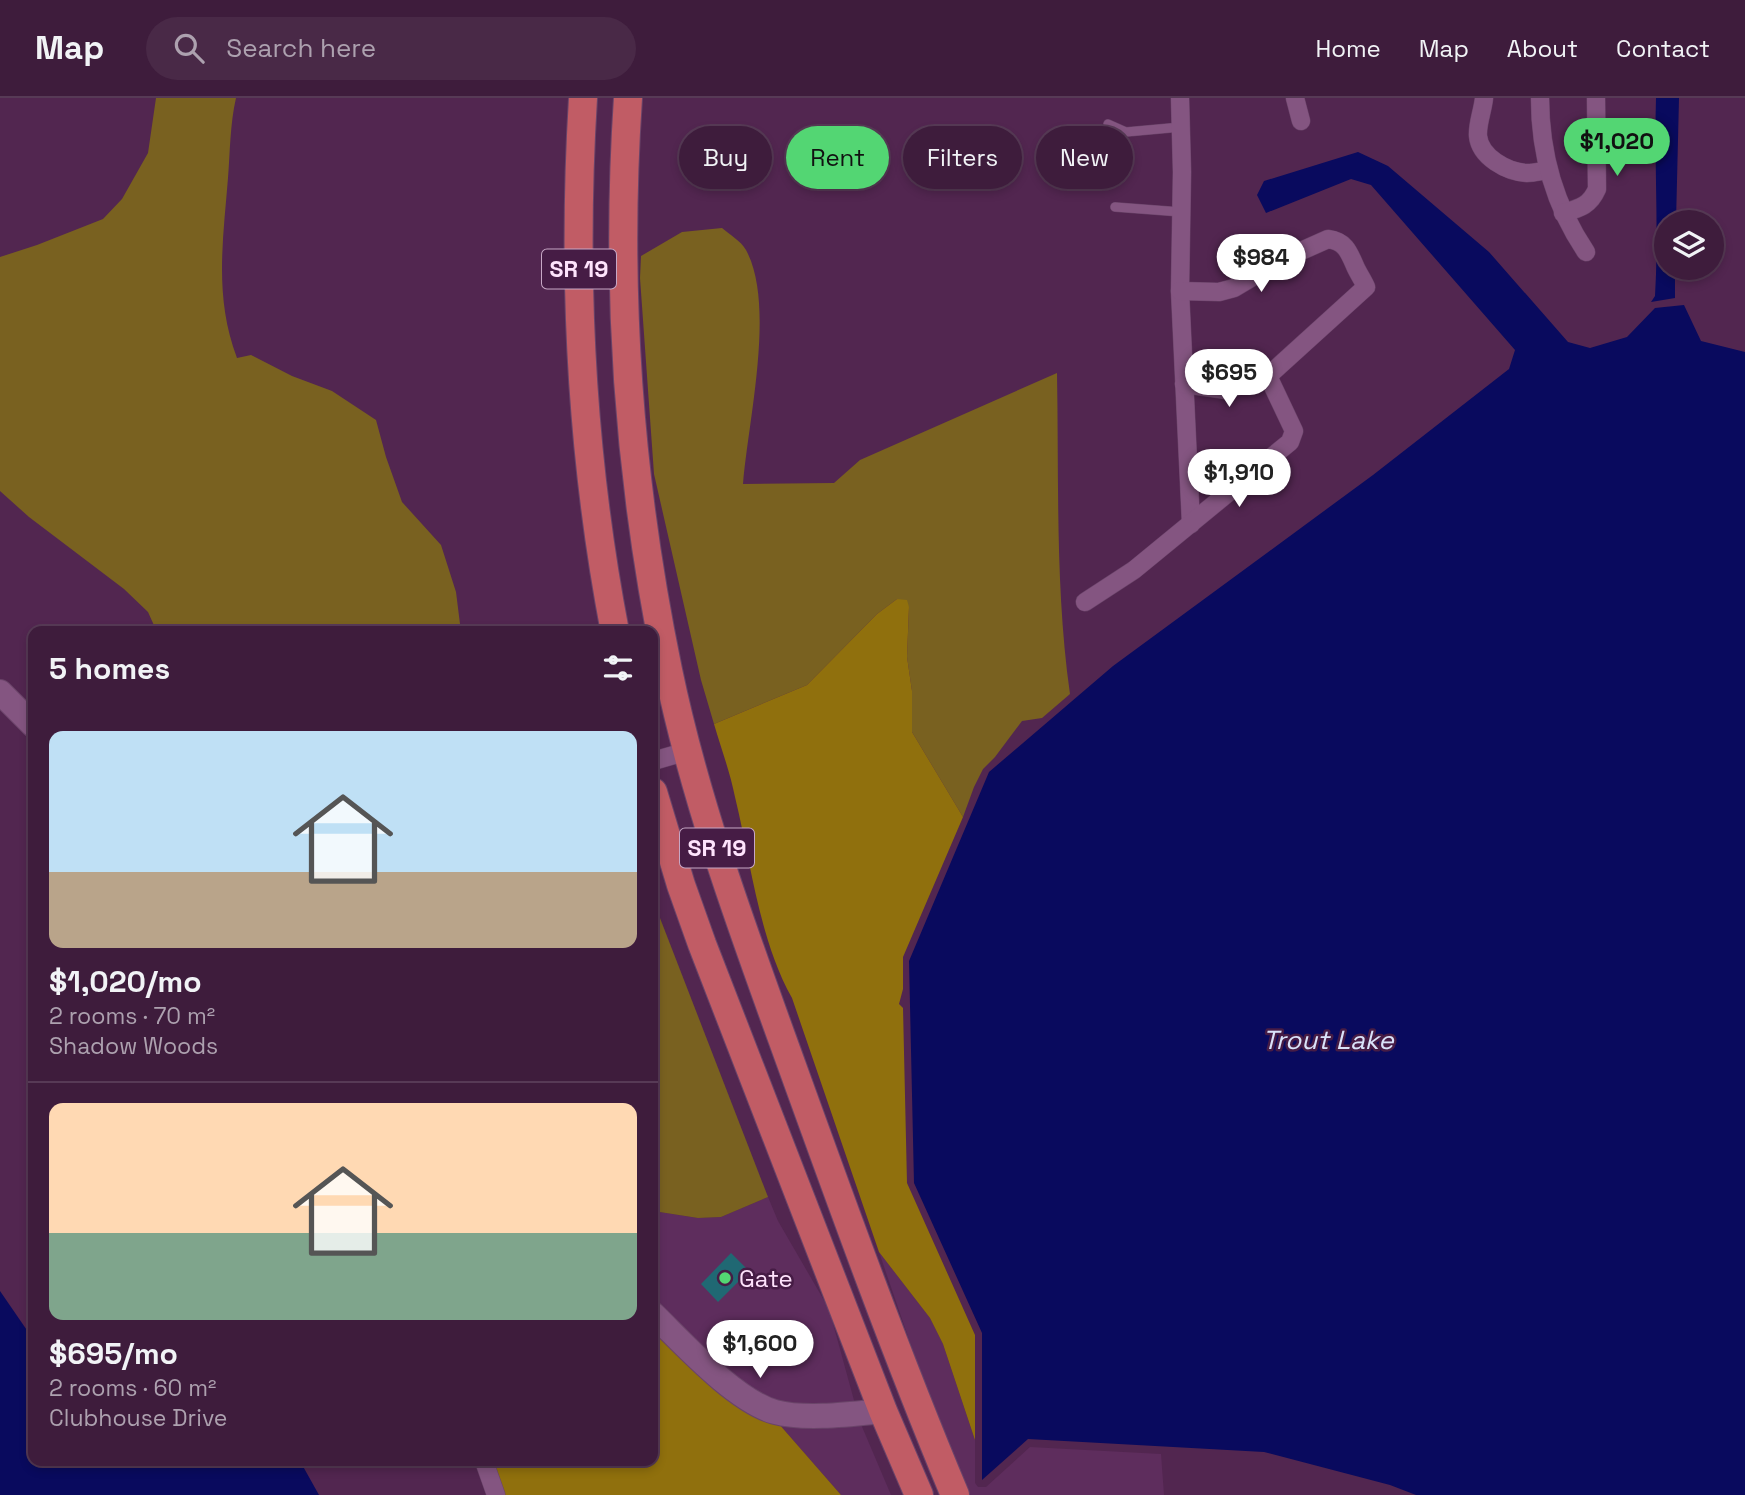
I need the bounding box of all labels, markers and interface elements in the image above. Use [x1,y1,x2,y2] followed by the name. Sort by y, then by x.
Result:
[146,17,636,80] search box
[35,27,104,69] text: Map
[170,29,208,67] icon: search
[226,31,376,65] text: Search here
[1315,33,1381,64] text: Home
[1419,33,1469,64] text: Map
[1507,33,1578,64] text: About
[1616,33,1710,64] text: Contact
[1560,118,1674,178] pin: $1,020
[679,126,772,189] chip: Buy
[786,126,889,189] chip: Rent
[903,126,1022,189] chip: Filters
[1036,126,1133,189] chip: New
[1580,126,1654,156] text: $1,020
[1654,210,1724,280] map controls
[1654,210,1724,280] button: layers
[1220,234,1302,294] pin: $984
[1233,242,1289,272] text: $984
[542,250,616,288] road number: SR 19
[1188,350,1270,409] pin: $695
[1201,357,1257,387] text: $695
[1182,450,1296,509] pin: $1,910
[1204,457,1274,487] text: $1,910
[49,649,170,688] text: 5 homes
[599,649,637,687] icon: filters
[280,776,406,902] icon: home
[680,828,754,868] road number: SR 19
[49,962,202,1001] text: $1,020/mo
[49,1001,215,1031] text: 2 rooms · 70 m²
[1262,1023,1395,1057] water label: Trout Lake
[49,1031,218,1061] text: Shadow Woods
[280,1148,406,1274] icon: home
[739,1263,793,1294] place label: Gate
[717,1270,733,1286] marker: Gate
[703,1320,817,1380] pin: $1,600
[723,1328,797,1358] text: $1,600
[49,1334,178,1373] text: $695/mo
[49,1373,216,1403] text: 2 rooms · 60 m²
[49,1403,227,1433] text: Clubhouse Drive

